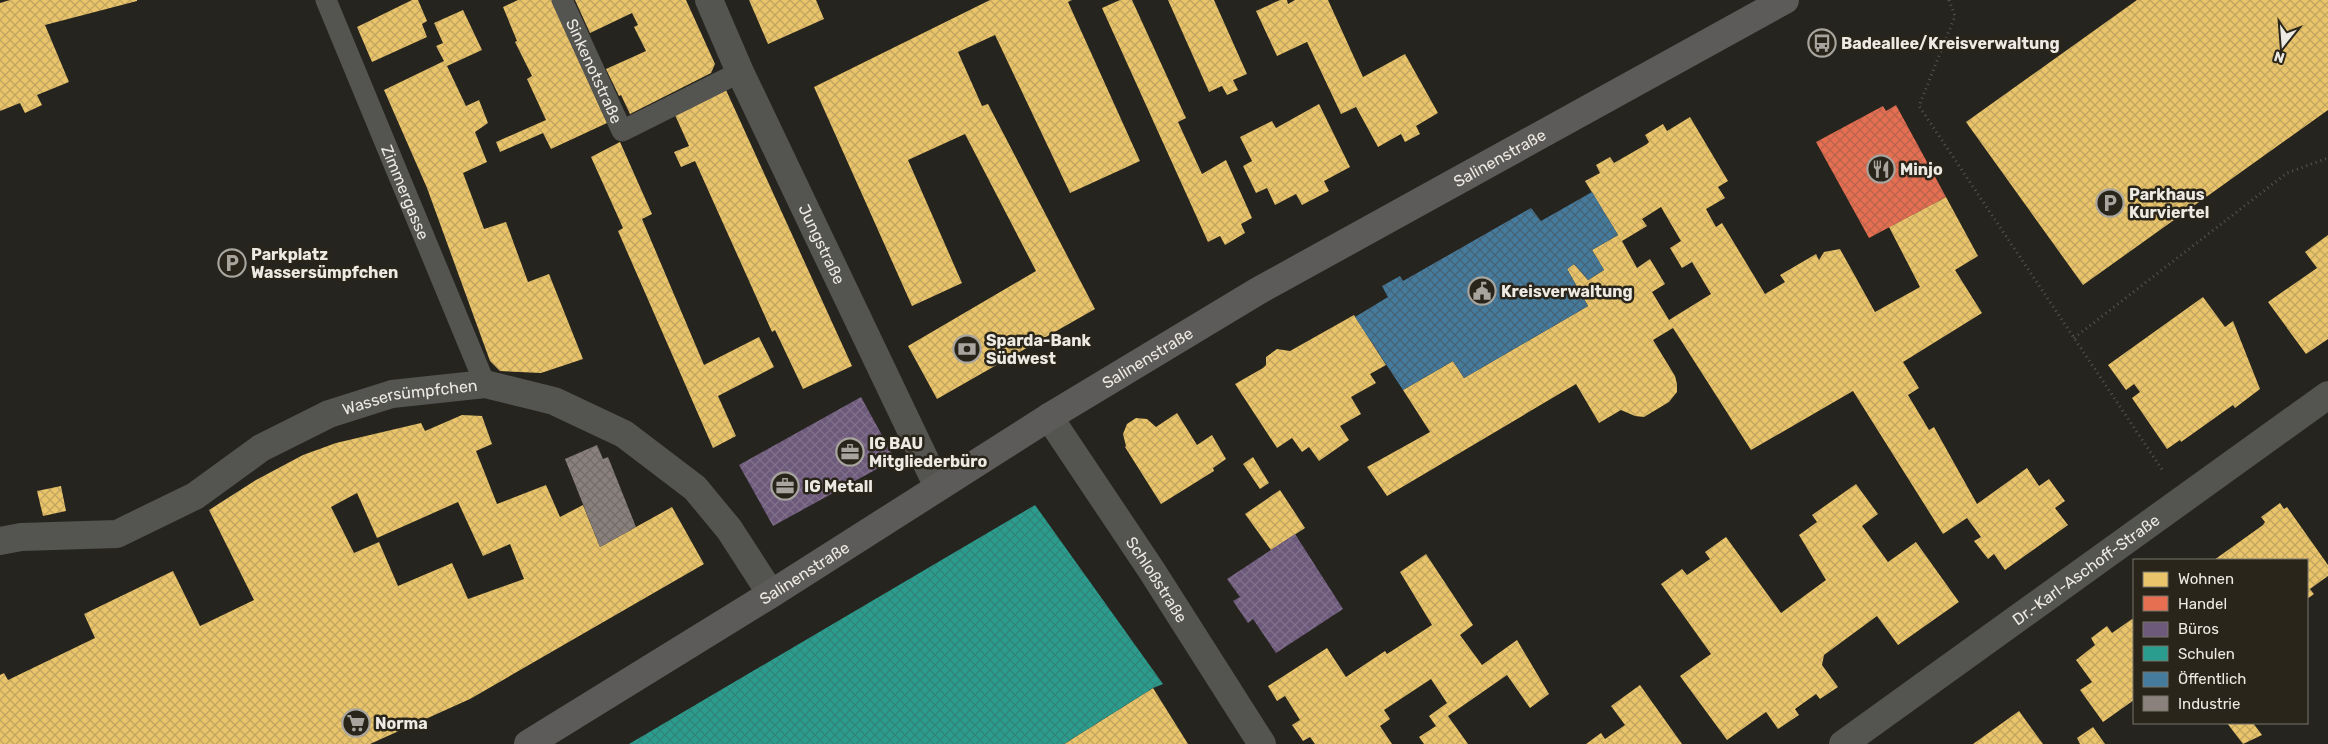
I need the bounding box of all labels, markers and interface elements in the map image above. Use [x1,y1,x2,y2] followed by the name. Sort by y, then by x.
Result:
[562,16,626,127] street label: Sinkenotstraße
[2258,20,2308,70] north arrow
[1807,28,1837,58] bus stop icon: Badeallee/Kreisverwaltung
[1841,34,2060,53] place label: Badeallee/Kreisverwaltung
[2272,47,2287,67] text: N
[1450,125,1549,191] street label: Salinenstraße
[377,142,433,242] street label: Zimmergasse
[1866,154,1896,184] restaurant icon: Minjo
[1900,160,1943,179] place label: Minjo
[2129,185,2209,222] place label: Parkhaus Kurviertel
[2095,188,2125,218] parking icon: Parkhaus Kurviertel
[794,201,849,287] street label: Jungstraße
[251,245,398,282] place label: Parkplatz Wassersümpfchen
[217,248,247,278] parking icon: Parkplatz Wassersümpfchen
[1467,276,1497,306] public building icon: Kreisverwaltung
[1501,282,1633,301] place label: Kreisverwaltung
[1099,323,1196,393] street label: Salinenstraße
[986,331,1091,368] place label: Sparda-Bank Südwest
[952,334,982,364] bank icon: Sparda-Bank Südwest
[340,376,478,419] street label: Wassersümpfchen
[869,434,988,471] place label: IG BAU Mitgliederbüro
[835,437,865,467] office icon: IG BAU Mitgliederbüro
[770,471,800,501] office icon: IG Metall
[804,477,873,496] place label: IG Metall
[2009,510,2163,629] street label: Dr.-Karl-Aschoff-Straße
[1122,533,1191,626] street label: Schloßstraße
[756,538,853,609] street label: Salinenstraße
[2133,559,2308,724] legend
[2178,570,2234,588] text: Wohnen
[2178,595,2227,613] text: Handel
[2178,620,2219,638] text: Büros
[2178,645,2235,663] text: Schulen
[2178,670,2246,688] text: Öffentlich
[2178,695,2240,713] text: Industrie
[341,708,371,738] supermarket icon: Norma
[375,714,428,733] place label: Norma

